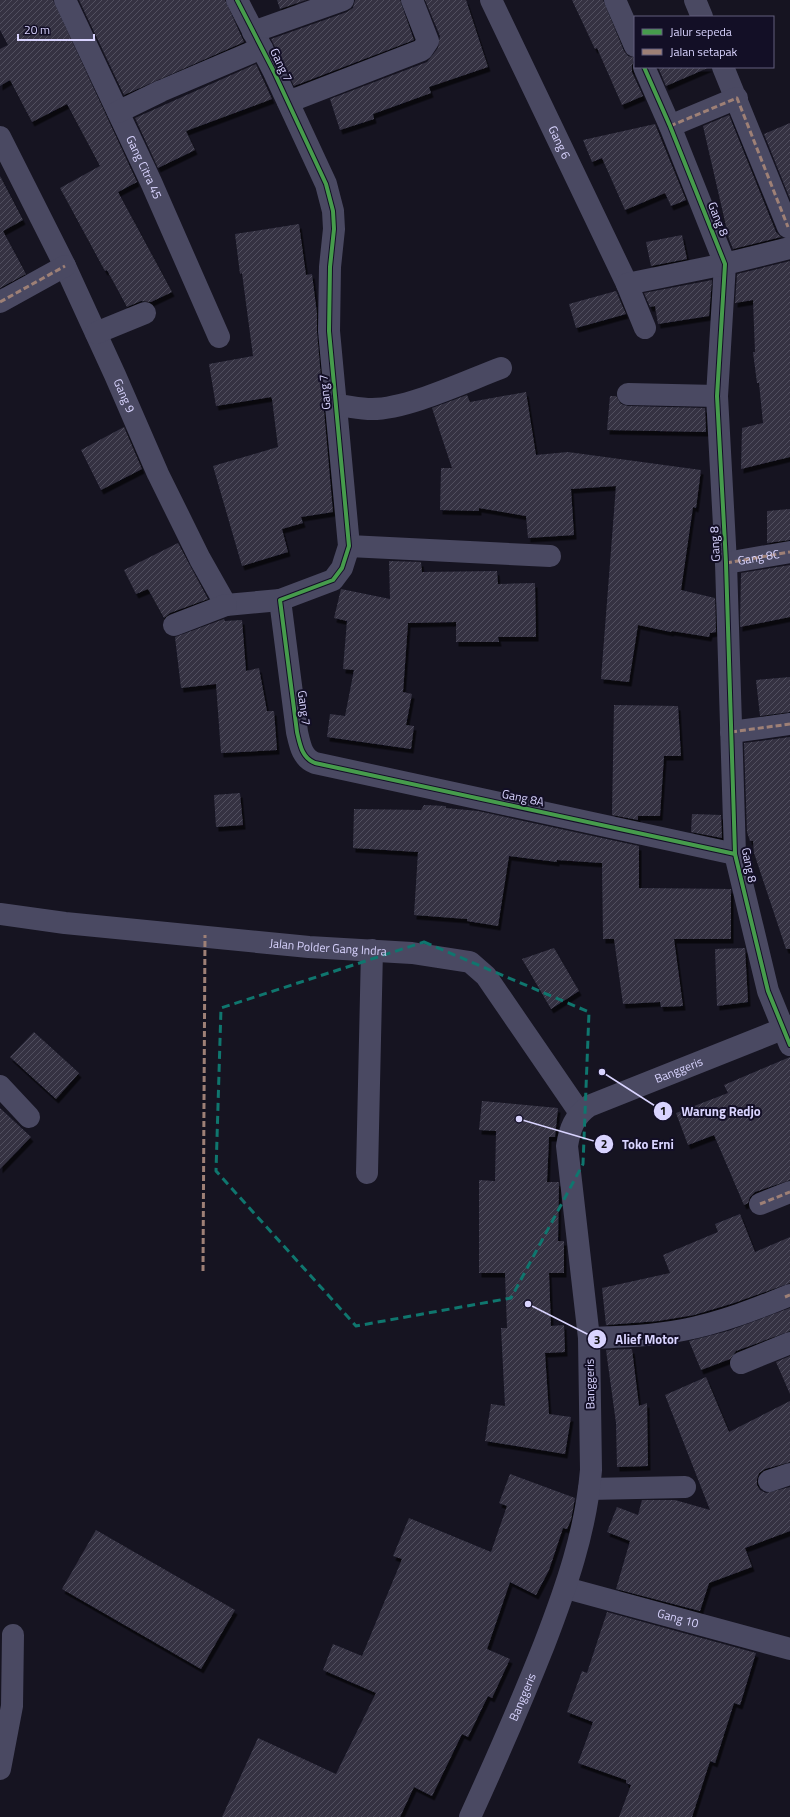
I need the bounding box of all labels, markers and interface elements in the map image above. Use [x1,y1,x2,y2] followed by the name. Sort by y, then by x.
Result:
[18,16,94,42] scale bar
[634,16,774,68] legend
[24,20,50,39] text: 20 m
[670,22,732,41] text: Jalur sepeda
[670,42,738,61] text: Jalan setapak
[265,45,298,85] street label: Gang 7
[543,122,576,163] street label: Gang 6
[121,132,167,202] street label: Gang Citra 45
[703,199,734,239] street label: Gang 8
[313,374,336,410] street label: Gang 7
[109,376,140,416] street label: Gang 9
[704,526,725,562] street label: Gang 8
[736,544,781,570] street label: Gang 8C
[293,689,316,727] street label: Gang 7
[500,784,546,811] street label: Gang 8A
[737,846,762,884] street label: Gang 8
[269,933,387,961] street label: Jalan Polder Gang Indra
[651,1051,706,1088] street label: Banggeris
[653,1099,769,1124] callout: Warung Redjo
[660,1101,666,1120] text: 1
[681,1101,761,1121] text: Warung Redjo
[594,1132,682,1157] callout: Toko Erni
[601,1134,607,1153] text: 2
[622,1134,674,1154] text: Toko Erni
[587,1327,686,1352] callout: Alief Motor
[615,1329,679,1349] text: Alief Motor
[594,1330,600,1349] text: 3
[580,1358,599,1409] street label: Banggeris
[655,1603,701,1633] street label: Gang 10
[504,1670,541,1724] street label: Banggeris

